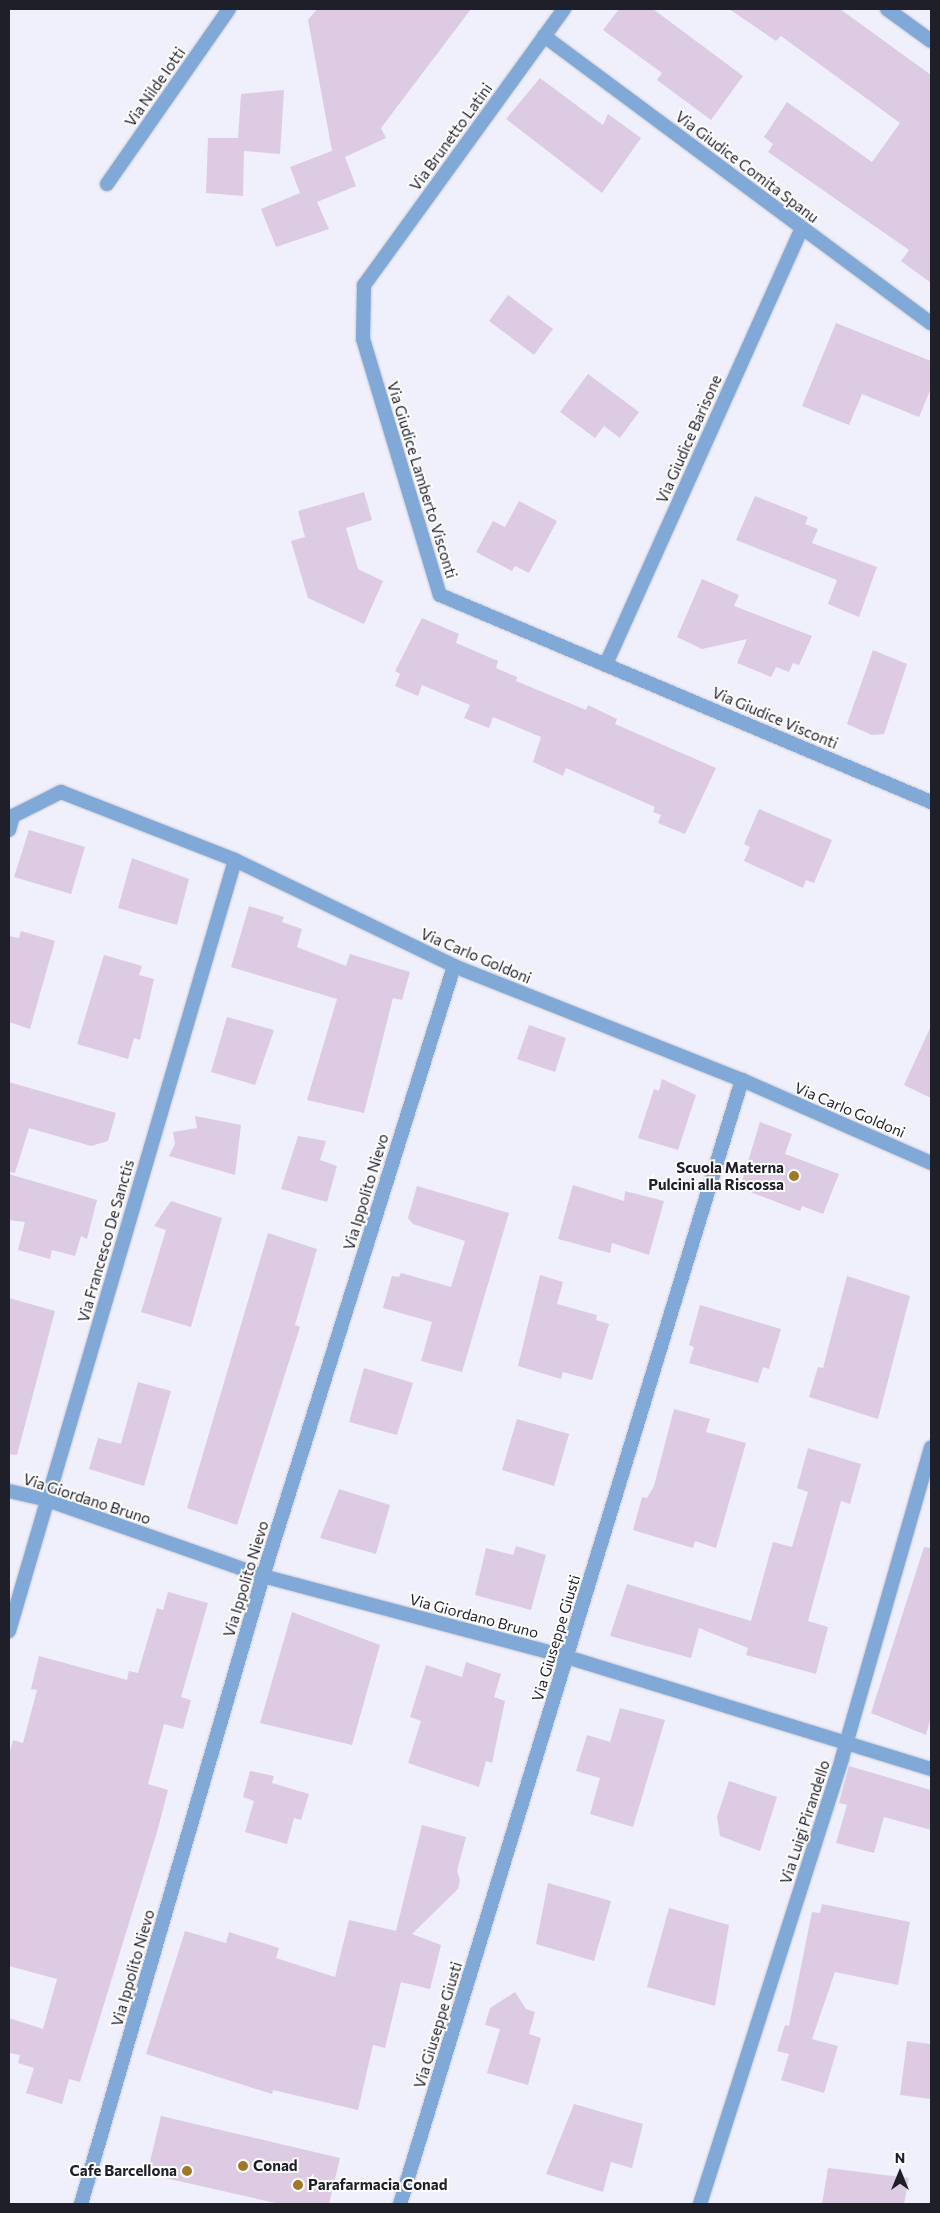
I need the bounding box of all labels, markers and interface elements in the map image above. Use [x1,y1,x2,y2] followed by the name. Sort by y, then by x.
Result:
[121,44,189,130] street label: Via Nilde Iotti
[406,80,496,194] street label: Via Brunetto Latini
[672,107,822,227] street label: Via Giudice Comita Spanu
[653,372,725,506] street label: Via Giudice Barisone
[383,379,461,581] street label: Via Giudice Lamberto Visconti
[709,683,841,753] street label: Via Giudice Visconti
[418,925,534,987] street label: Via Carlo Goldoni
[792,1079,908,1141] street label: Via Carlo Goldoni
[340,1132,392,1252] street label: Via Ippolito Nievo
[74,1158,138,1324] street label: Via Francesco De Sanctis
[648,1158,784,1193] place label: Scuola Materna Pulcini alla Riscossa
[788,1170,800,1182] marker: Scuola Materna Pulcini alla Riscossa
[21,1470,153,1528] street label: Via Giordano Bruno
[220,1519,272,1639] street label: Via Ippolito Nievo
[528,1573,584,1703] street label: Via Giuseppe Giusti
[407,1590,541,1642] street label: Via Giordano Bruno
[776,1758,834,1886] street label: Via Luigi Pirandello
[108,1908,158,2028] street label: Via Ippolito Nievo
[410,1960,466,2090] street label: Via Giuseppe Giusti
[875,2148,925,2198] north arrow
[895,2149,905,2166] text: N
[253,2157,298,2175] place label: Conad
[237,2160,249,2172] marker: Conad
[70,2162,177,2180] place label: Cafe Barcellona
[181,2165,193,2177] marker: Cafe Barcellona
[308,2176,447,2194] place label: Parafarmacia Conad
[292,2179,304,2191] marker: Parafarmacia Conad

